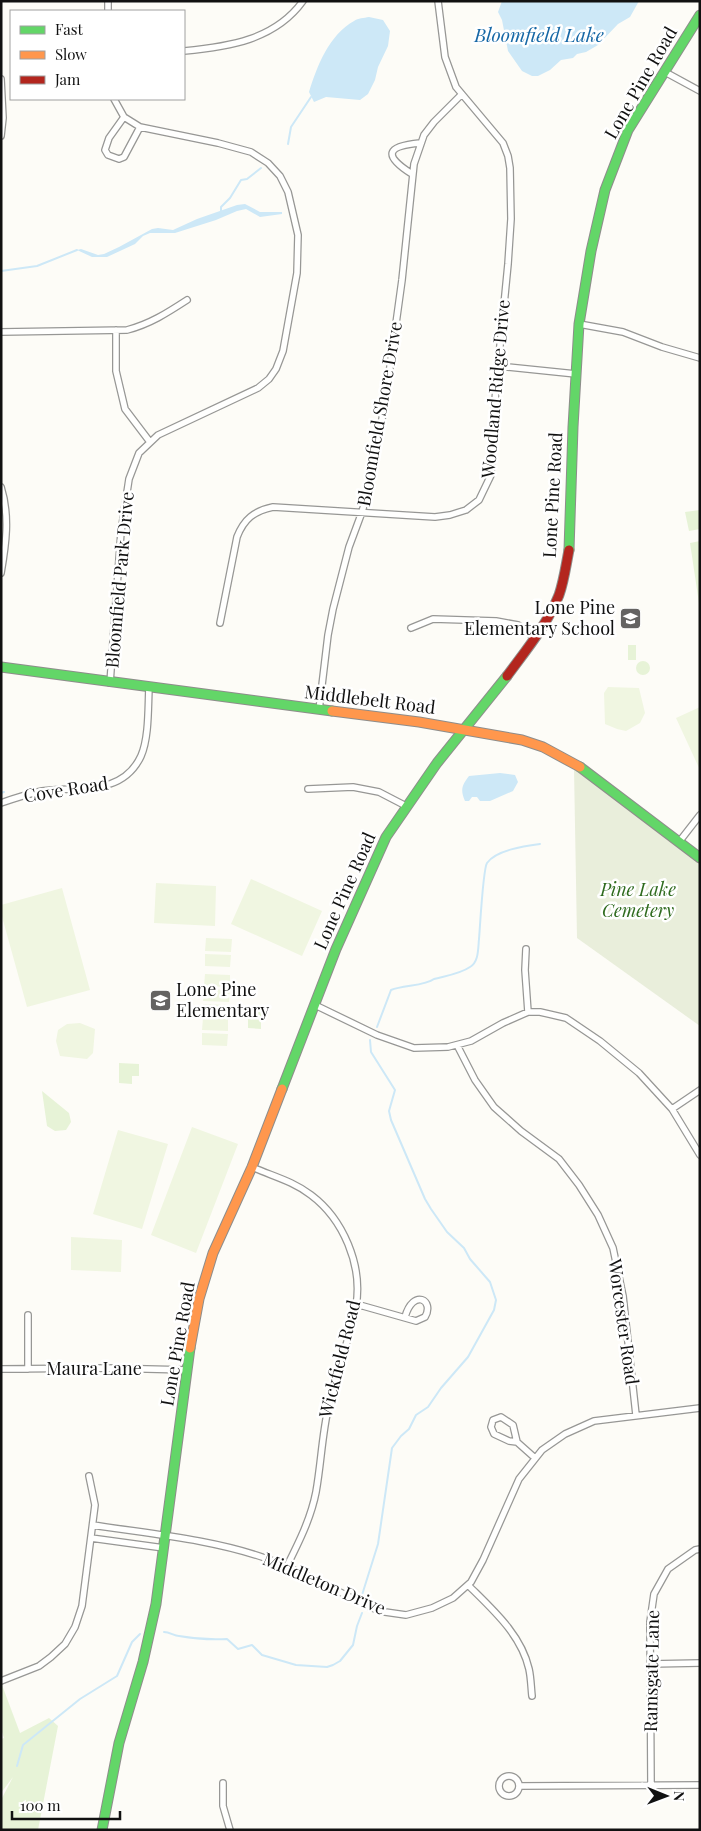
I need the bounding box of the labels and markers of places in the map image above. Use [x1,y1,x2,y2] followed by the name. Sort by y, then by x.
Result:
[464,595,615,640] place label: Lone Pine Elementary School
[619,606,643,630] school or university icon: Lone Pine Elementary School
[176,977,269,1022] place label: Lone Pine Elementary
[148,988,172,1012] school or university icon: Lone Pine Elementary

